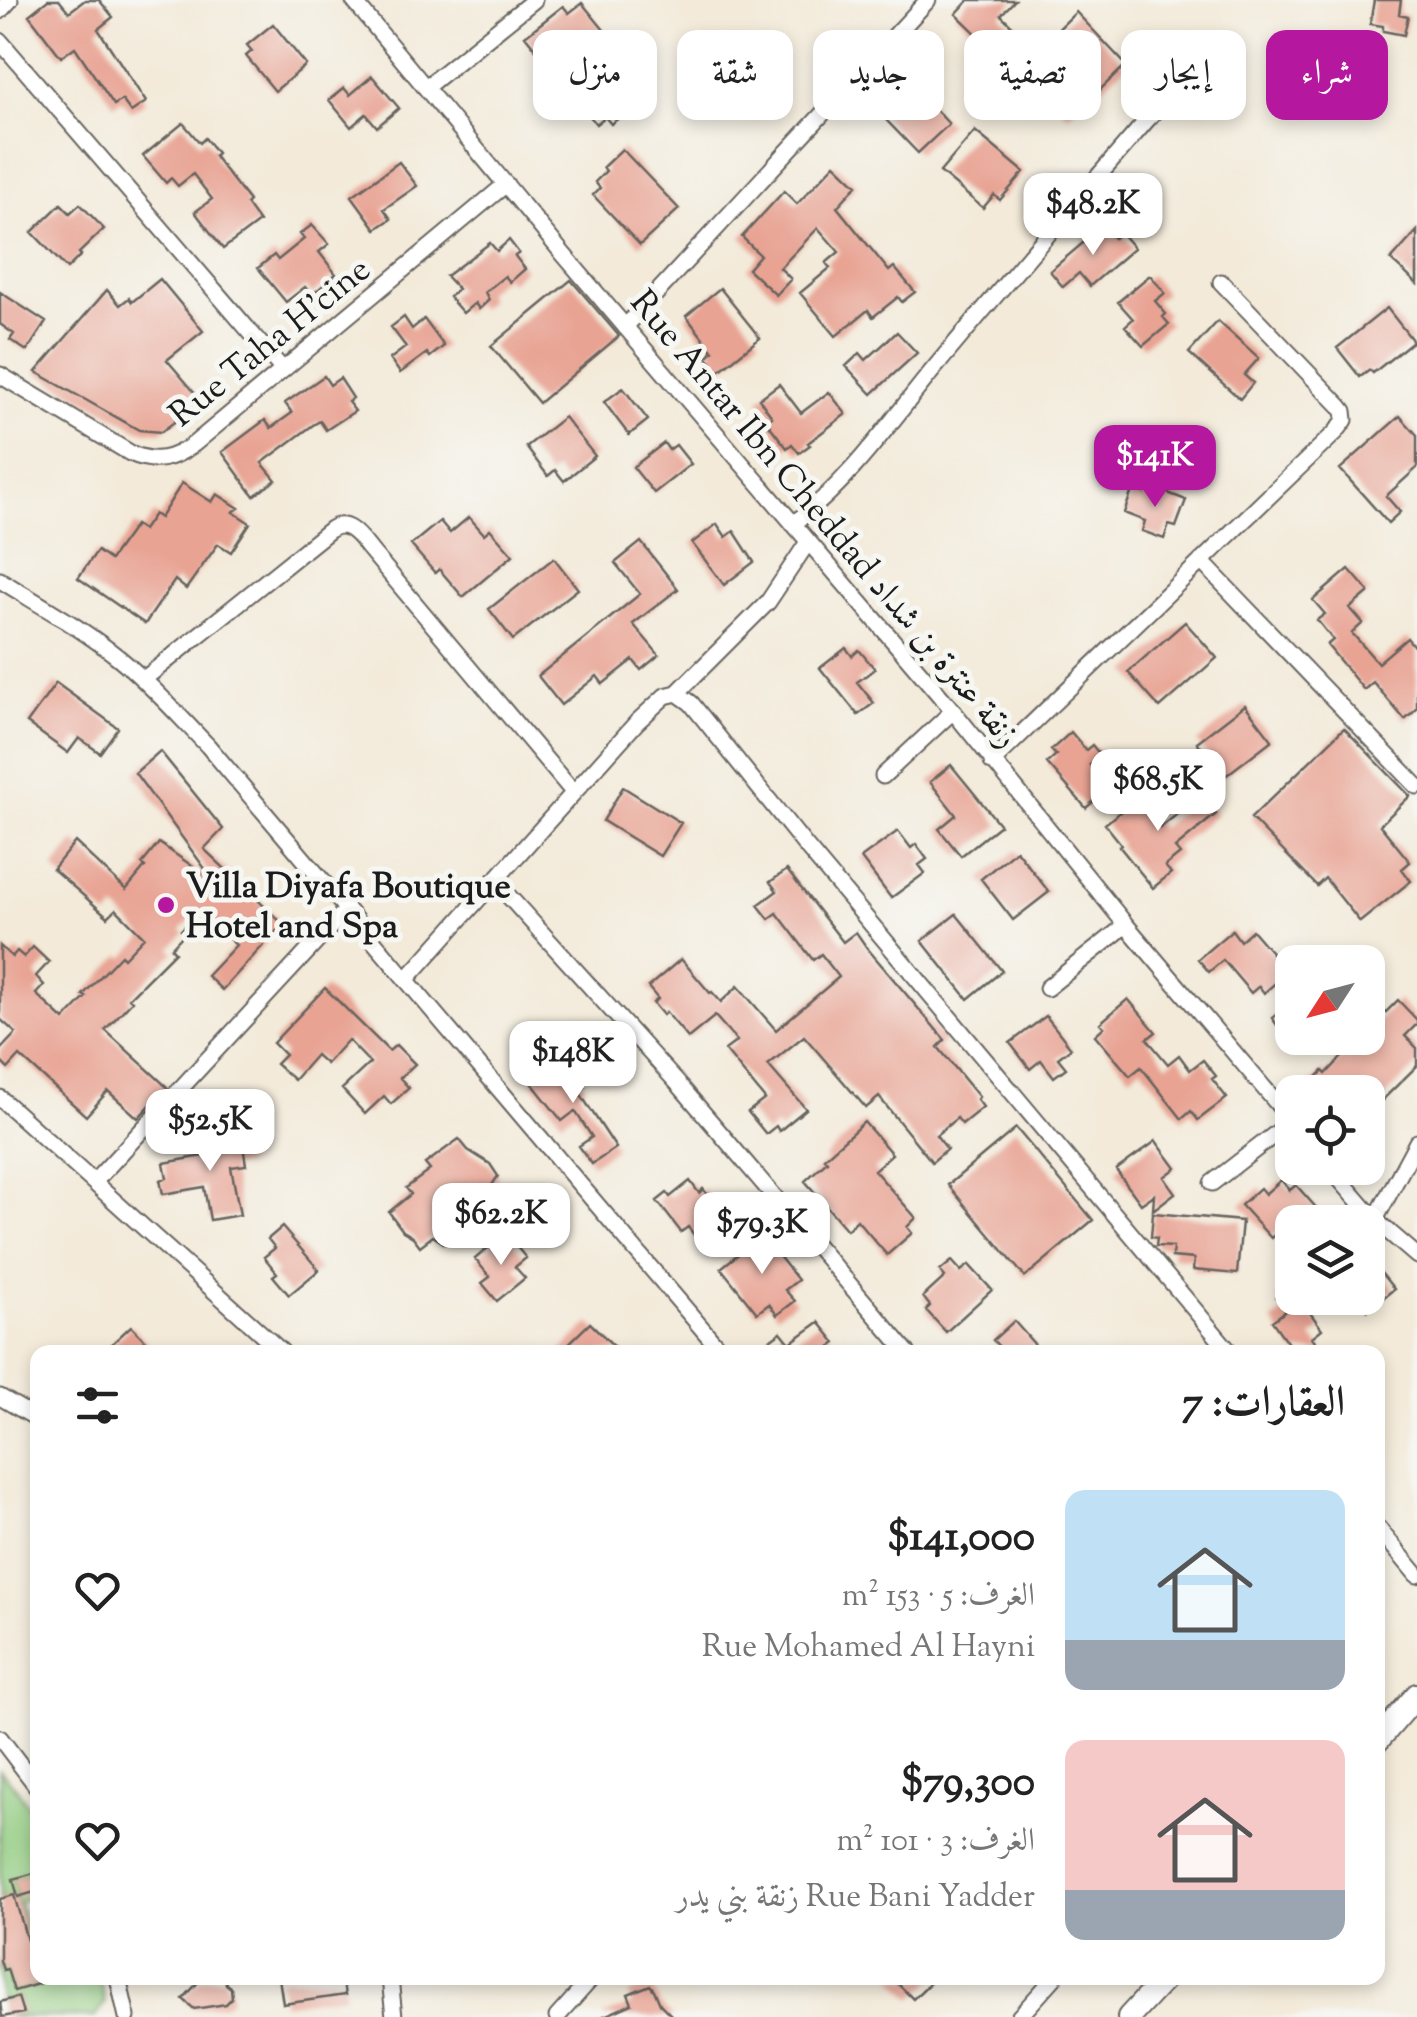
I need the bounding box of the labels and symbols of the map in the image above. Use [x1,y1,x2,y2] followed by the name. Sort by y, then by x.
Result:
[1012,173,1174,258] pin: $48.2K
[160,246,383,441] street label: Rue Taha H'cine
[616,280,1031,760] street label: Rue Antar Ibn Cheddad زنقة عنترة بن شداد
[1085,425,1225,510] pin: $141K
[1077,749,1239,834] pin: $68.5K
[186,863,511,954] place label: Villa Diyafa Boutique Hotel and Spa
[155,894,177,916] marker: Villa Diyafa Boutique Hotel and Spa
[1275,945,1385,1055] north arrow
[503,1021,643,1106] pin: $148K
[129,1089,291,1174] pin: $52.5K
[420,1183,582,1268] pin: $62.2K
[681,1192,843,1277] pin: $79.3K

